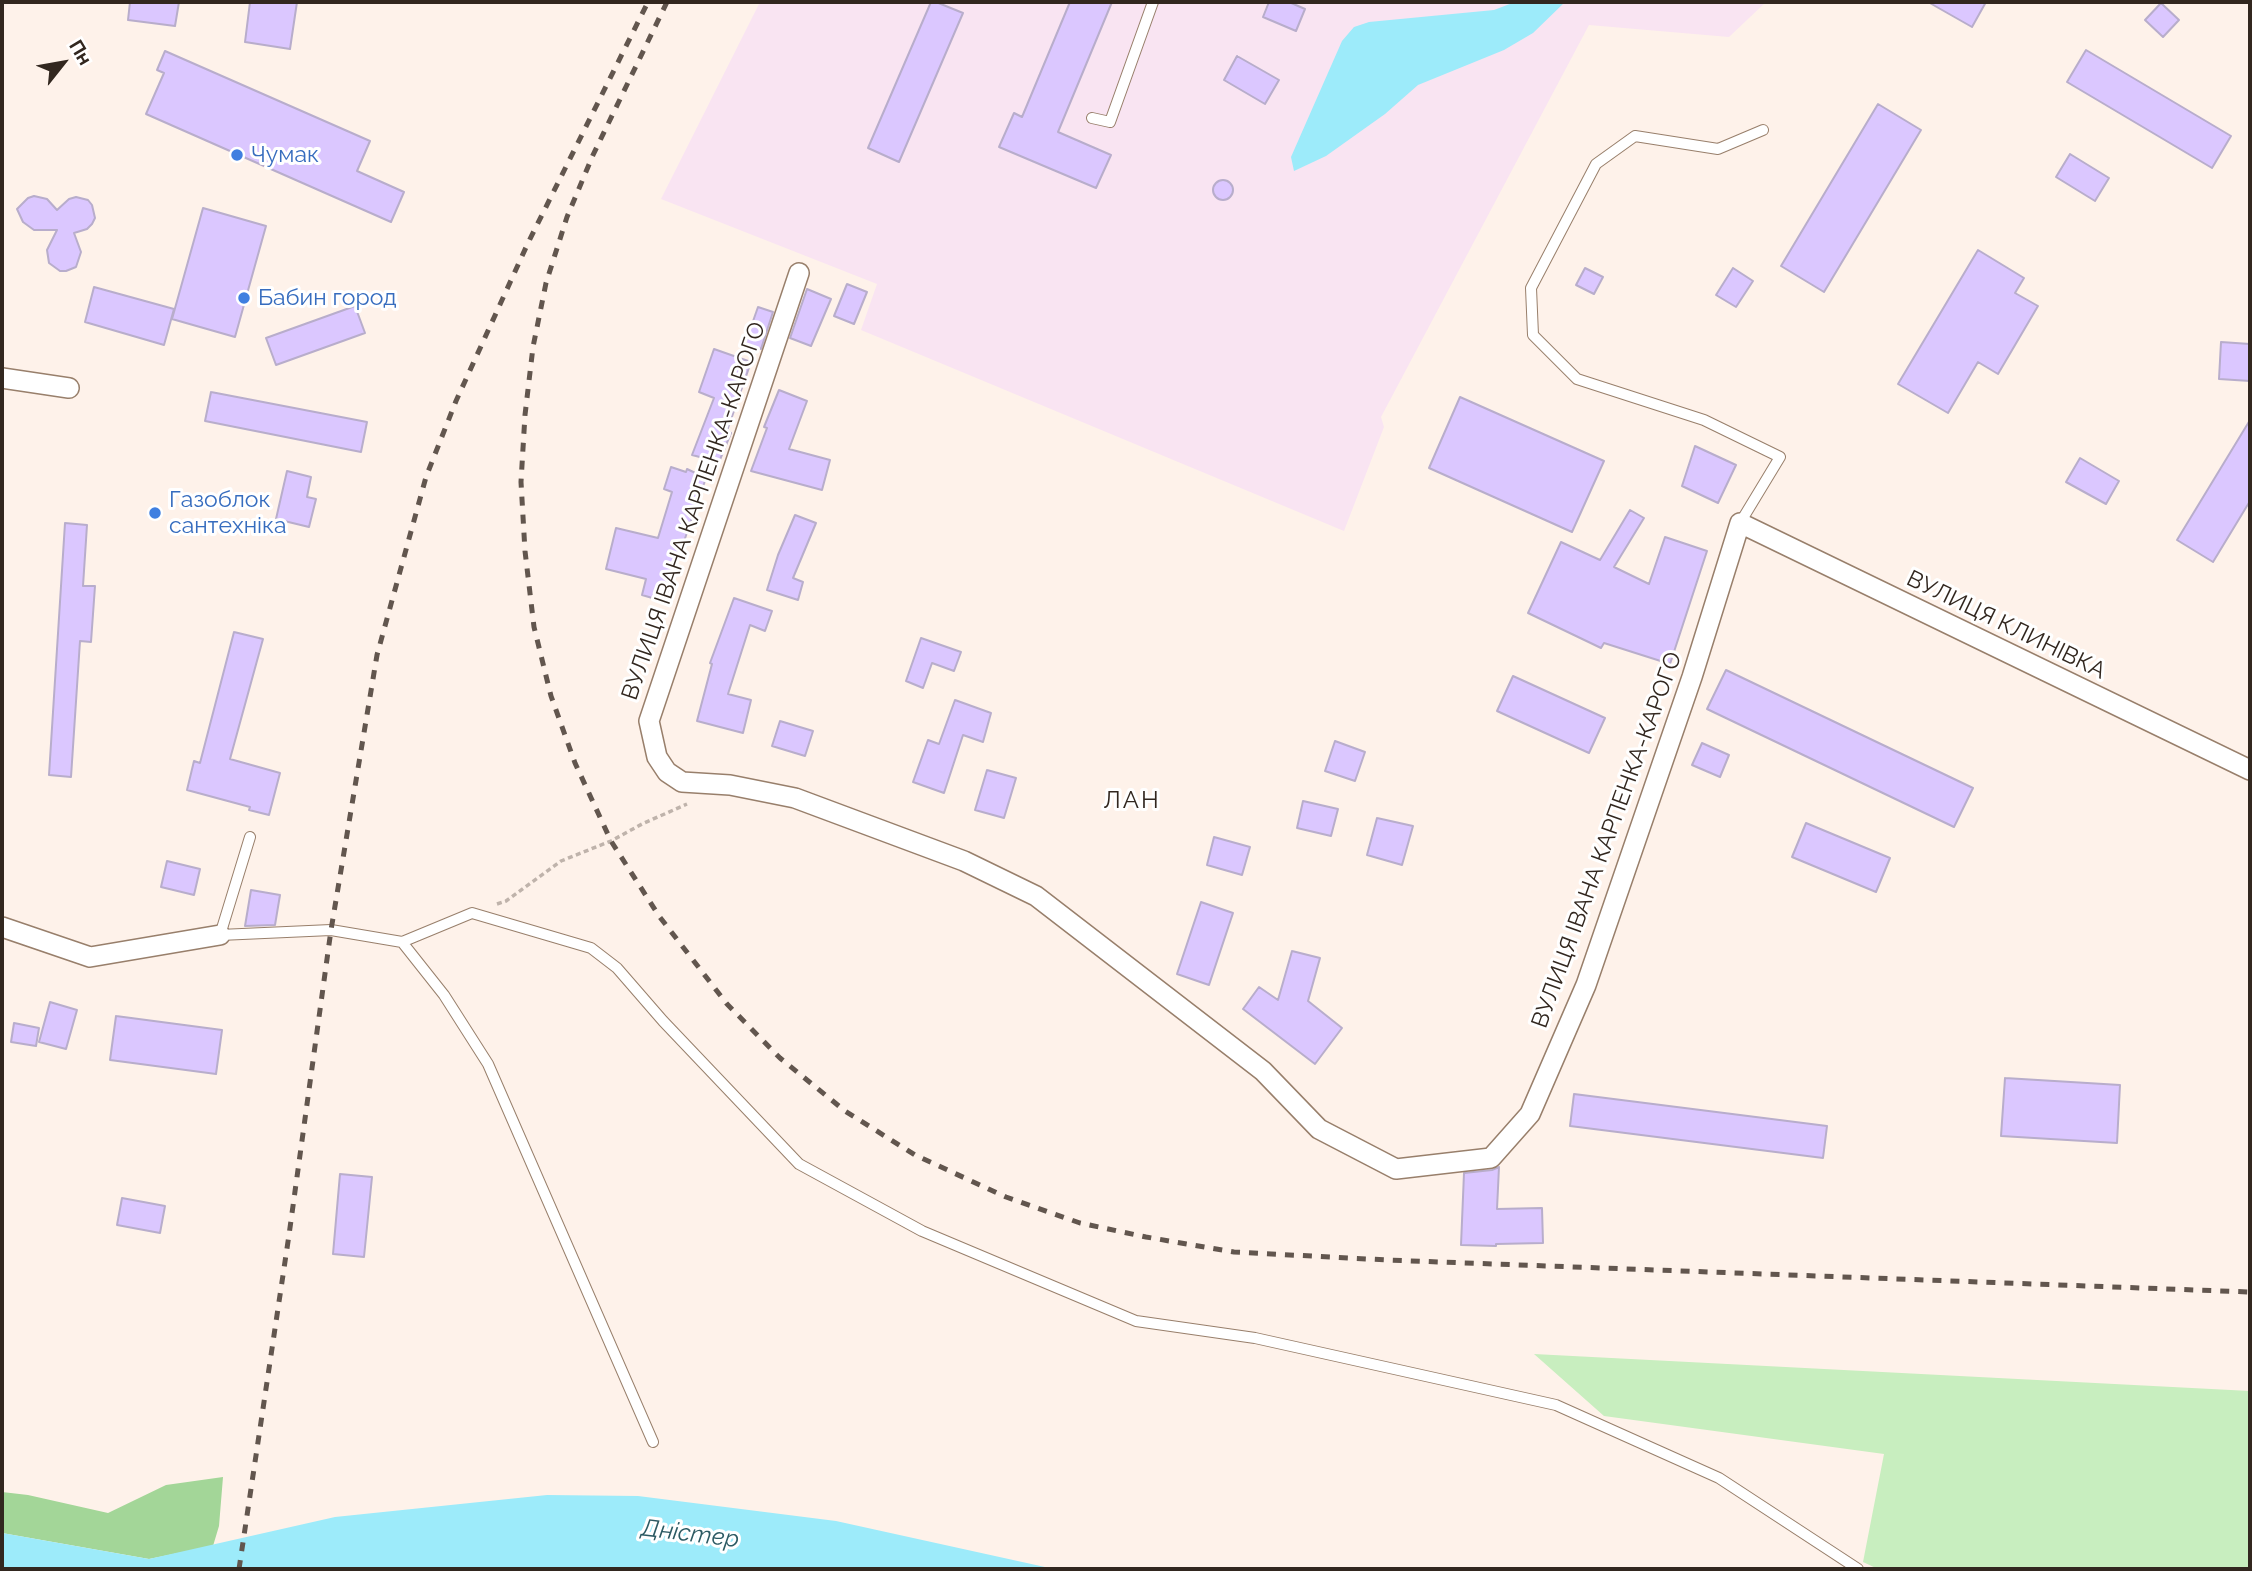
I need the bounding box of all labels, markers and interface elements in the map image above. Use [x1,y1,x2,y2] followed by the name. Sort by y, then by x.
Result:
[28,28,98,98] north arrow
[65,36,97,69] text: Пн
[251,141,319,169] place label: Чумак
[229,147,245,163] marker: Чумак
[258,284,397,312] place label: Бабин город
[236,290,252,306] marker: Бабин город
[616,318,772,704] street label: ВУЛИЦЯ ІВАНА КАРПЕНКА-КАРОГО
[169,486,287,540] place label: Газоблок сантехніка
[147,505,163,521] marker: Газоблок сантехніка
[1902,565,2110,685] street label: ВУЛИЦЯ КЛИНІВКА
[1526,648,1688,1032] street label: ВУЛИЦЯ ІВАНА КАРПЕНКА-КАРОГО
[1104,787,1160,815] district label: ЛАН
[639,1514,741,1554] water label: Дністер

